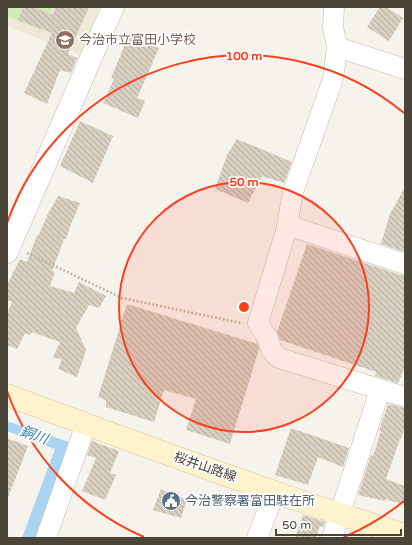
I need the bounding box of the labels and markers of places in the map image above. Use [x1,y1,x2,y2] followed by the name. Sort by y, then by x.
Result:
[54,29,76,51] school or university icon: 今治市立富田小学校
[79,32,196,48] place label: 今治市立富田小学校
[237,300,251,314] centre of rings
[160,490,182,512] public building icon: 今治警察署富田駐在所
[185,493,315,509] place label: 今治警察署富田駐在所

